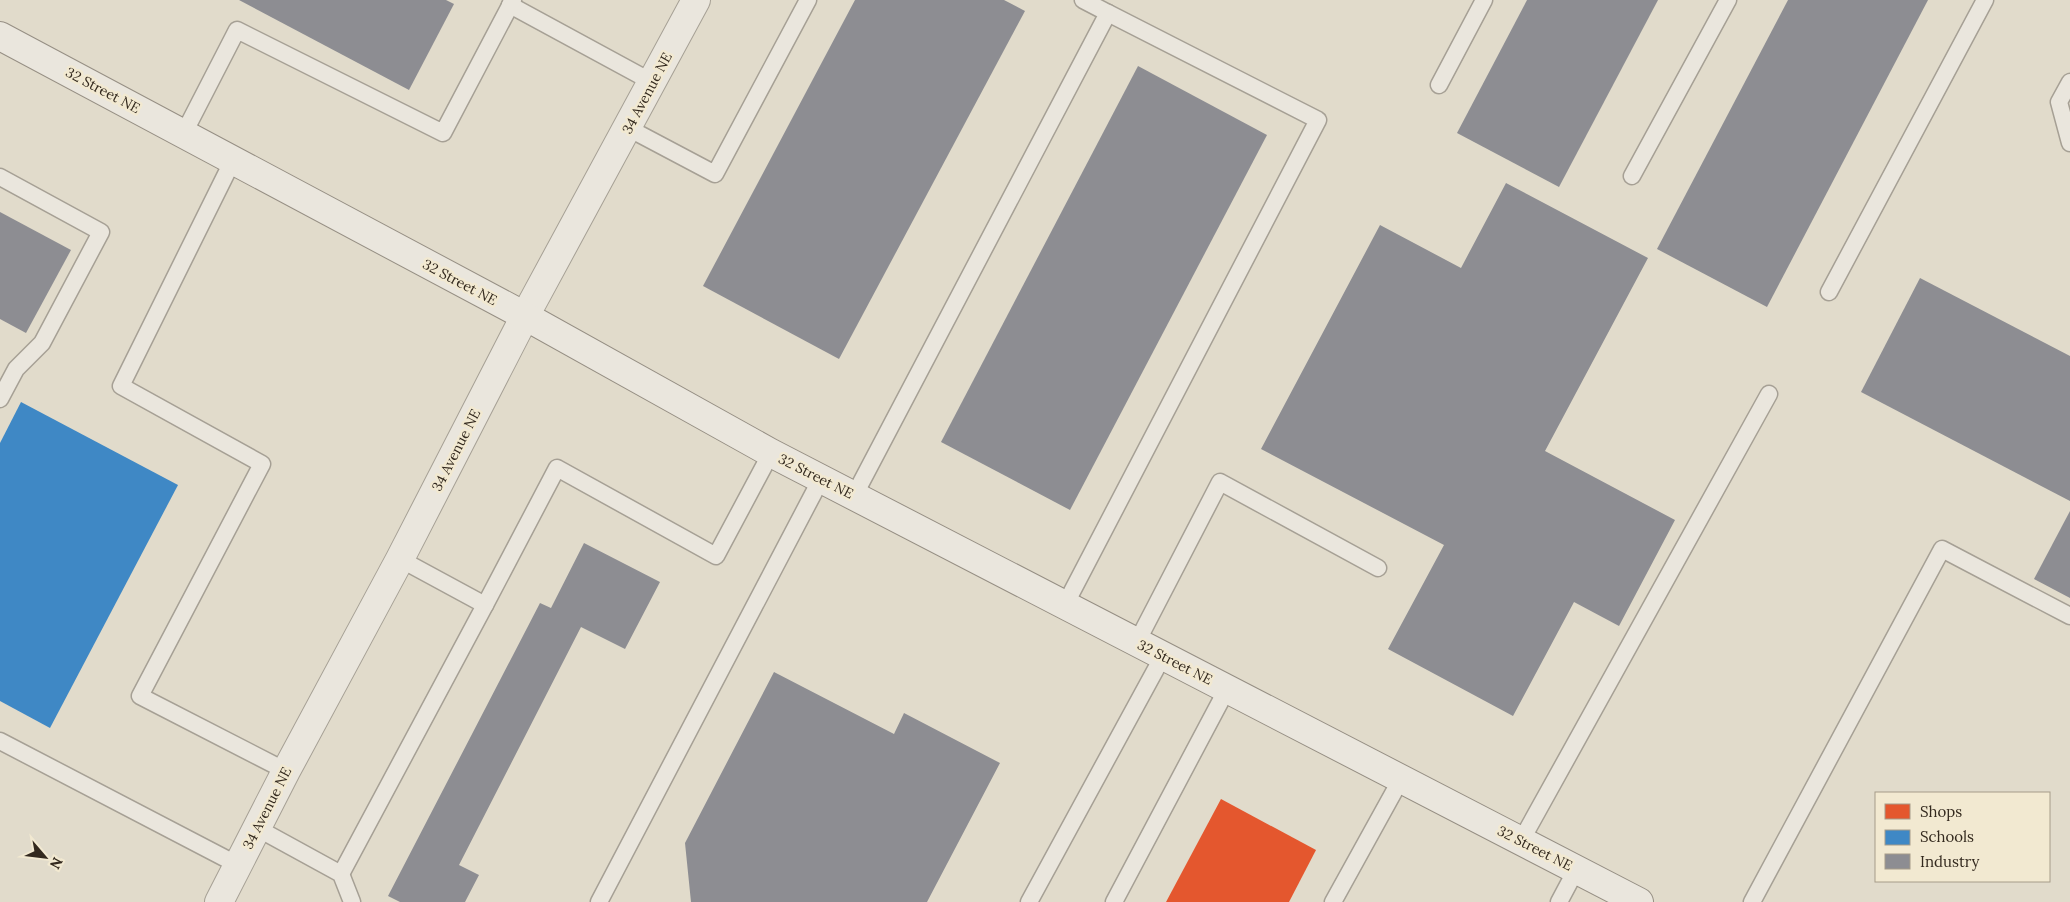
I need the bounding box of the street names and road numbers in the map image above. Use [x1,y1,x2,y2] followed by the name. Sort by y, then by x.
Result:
[618,49,676,137] street label: 34 Avenue NE
[63,63,144,117] street label: 32 Street NE
[420,255,501,309] street label: 32 Street NE
[428,406,484,494] street label: 34 Avenue NE
[775,449,857,503] street label: 32 Street NE
[1134,635,1216,689] street label: 32 Street NE
[239,764,295,852] street label: 34 Avenue NE
[1494,821,1576,875] street label: 32 Street NE

